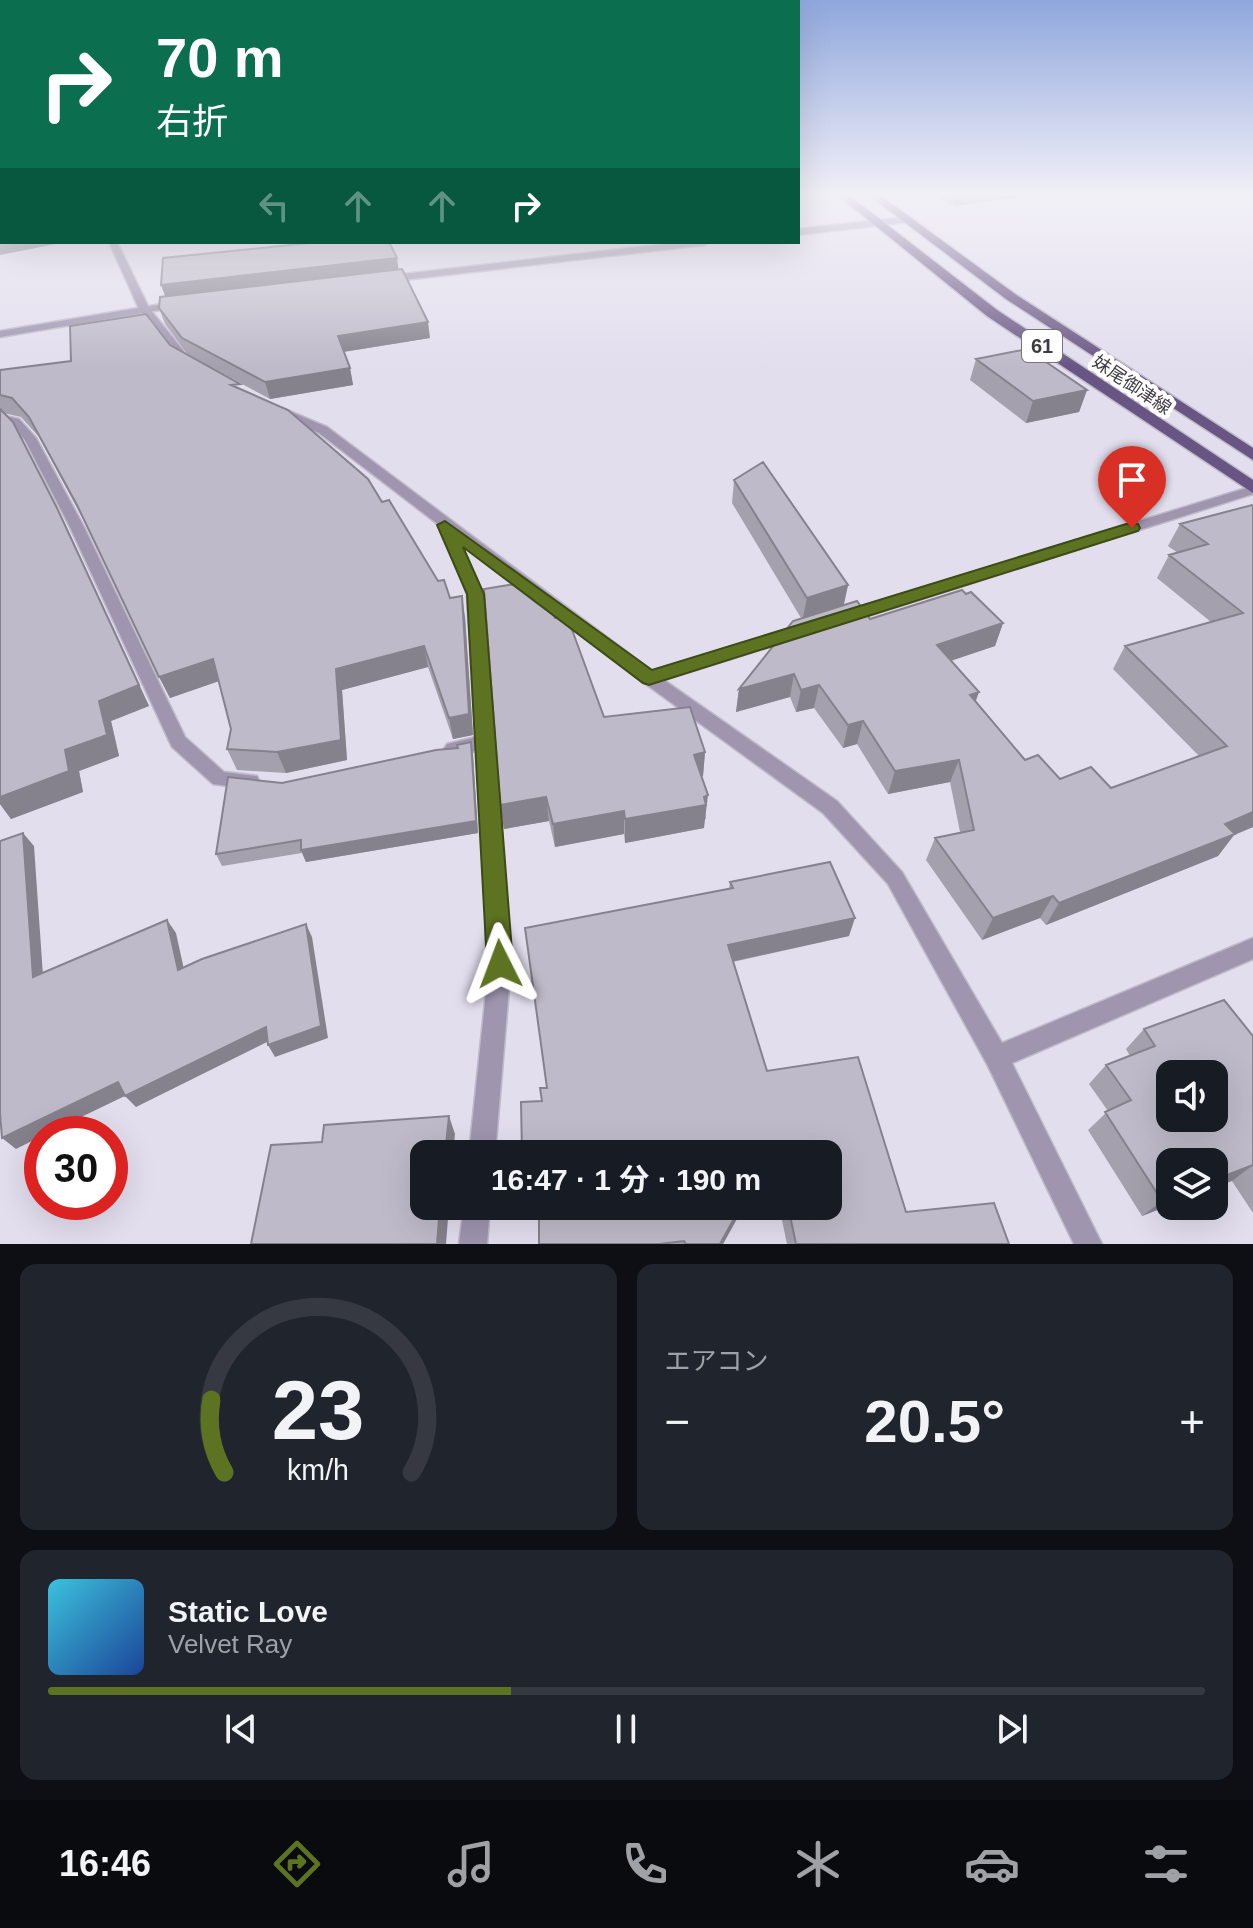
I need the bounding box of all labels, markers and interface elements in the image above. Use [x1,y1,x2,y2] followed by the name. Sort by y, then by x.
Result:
[156,26,284,89] text: 70 m
[24,32,128,136] icon: right
[156,101,228,142] text: 右折
[252,184,296,228] icon: left
[336,184,380,228] icon: ahead
[420,184,464,228] icon: ahead
[504,184,548,228] icon: right
[1022,330,1062,362] road number: 61
[1089,352,1175,418] street label: 妹尾御津線
[1098,446,1166,528] pin
[1110,458,1154,502] icon: arrive
[458,922,542,1006] position arrow
[1156,1060,1228,1220] map controls
[1156,1060,1228,1132] button: sound
[24,1116,128,1220] speed limit sign: 30
[1156,1148,1228,1220] button: layers
[491,1163,761,1196] text: 16:47 · 1 分 · 190 m
[665,1346,769,1376] text: エアコン
[272,1364,365,1457] text: 23
[864,1388,1005,1455] text: 20.5°
[665,1397,690,1446] text: −
[1179,1397,1205,1446] text: +
[287,1454,349,1486] text: km/h
[168,1595,328,1628] text: Static Love
[168,1629,292,1659] text: Velvet Ray
[219,1707,263,1751] icon: previous
[604,1707,648,1751] icon: pause
[990,1707,1034,1751] icon: next
[269,1836,325,1892] icon: directions
[443,1836,499,1892] icon: music
[617,1836,673,1892] icon: phone
[790,1836,846,1892] icon: climate
[964,1836,1020,1892] icon: car
[1138,1836,1194,1892] icon: filters
[59,1843,151,1884] text: 16:46

